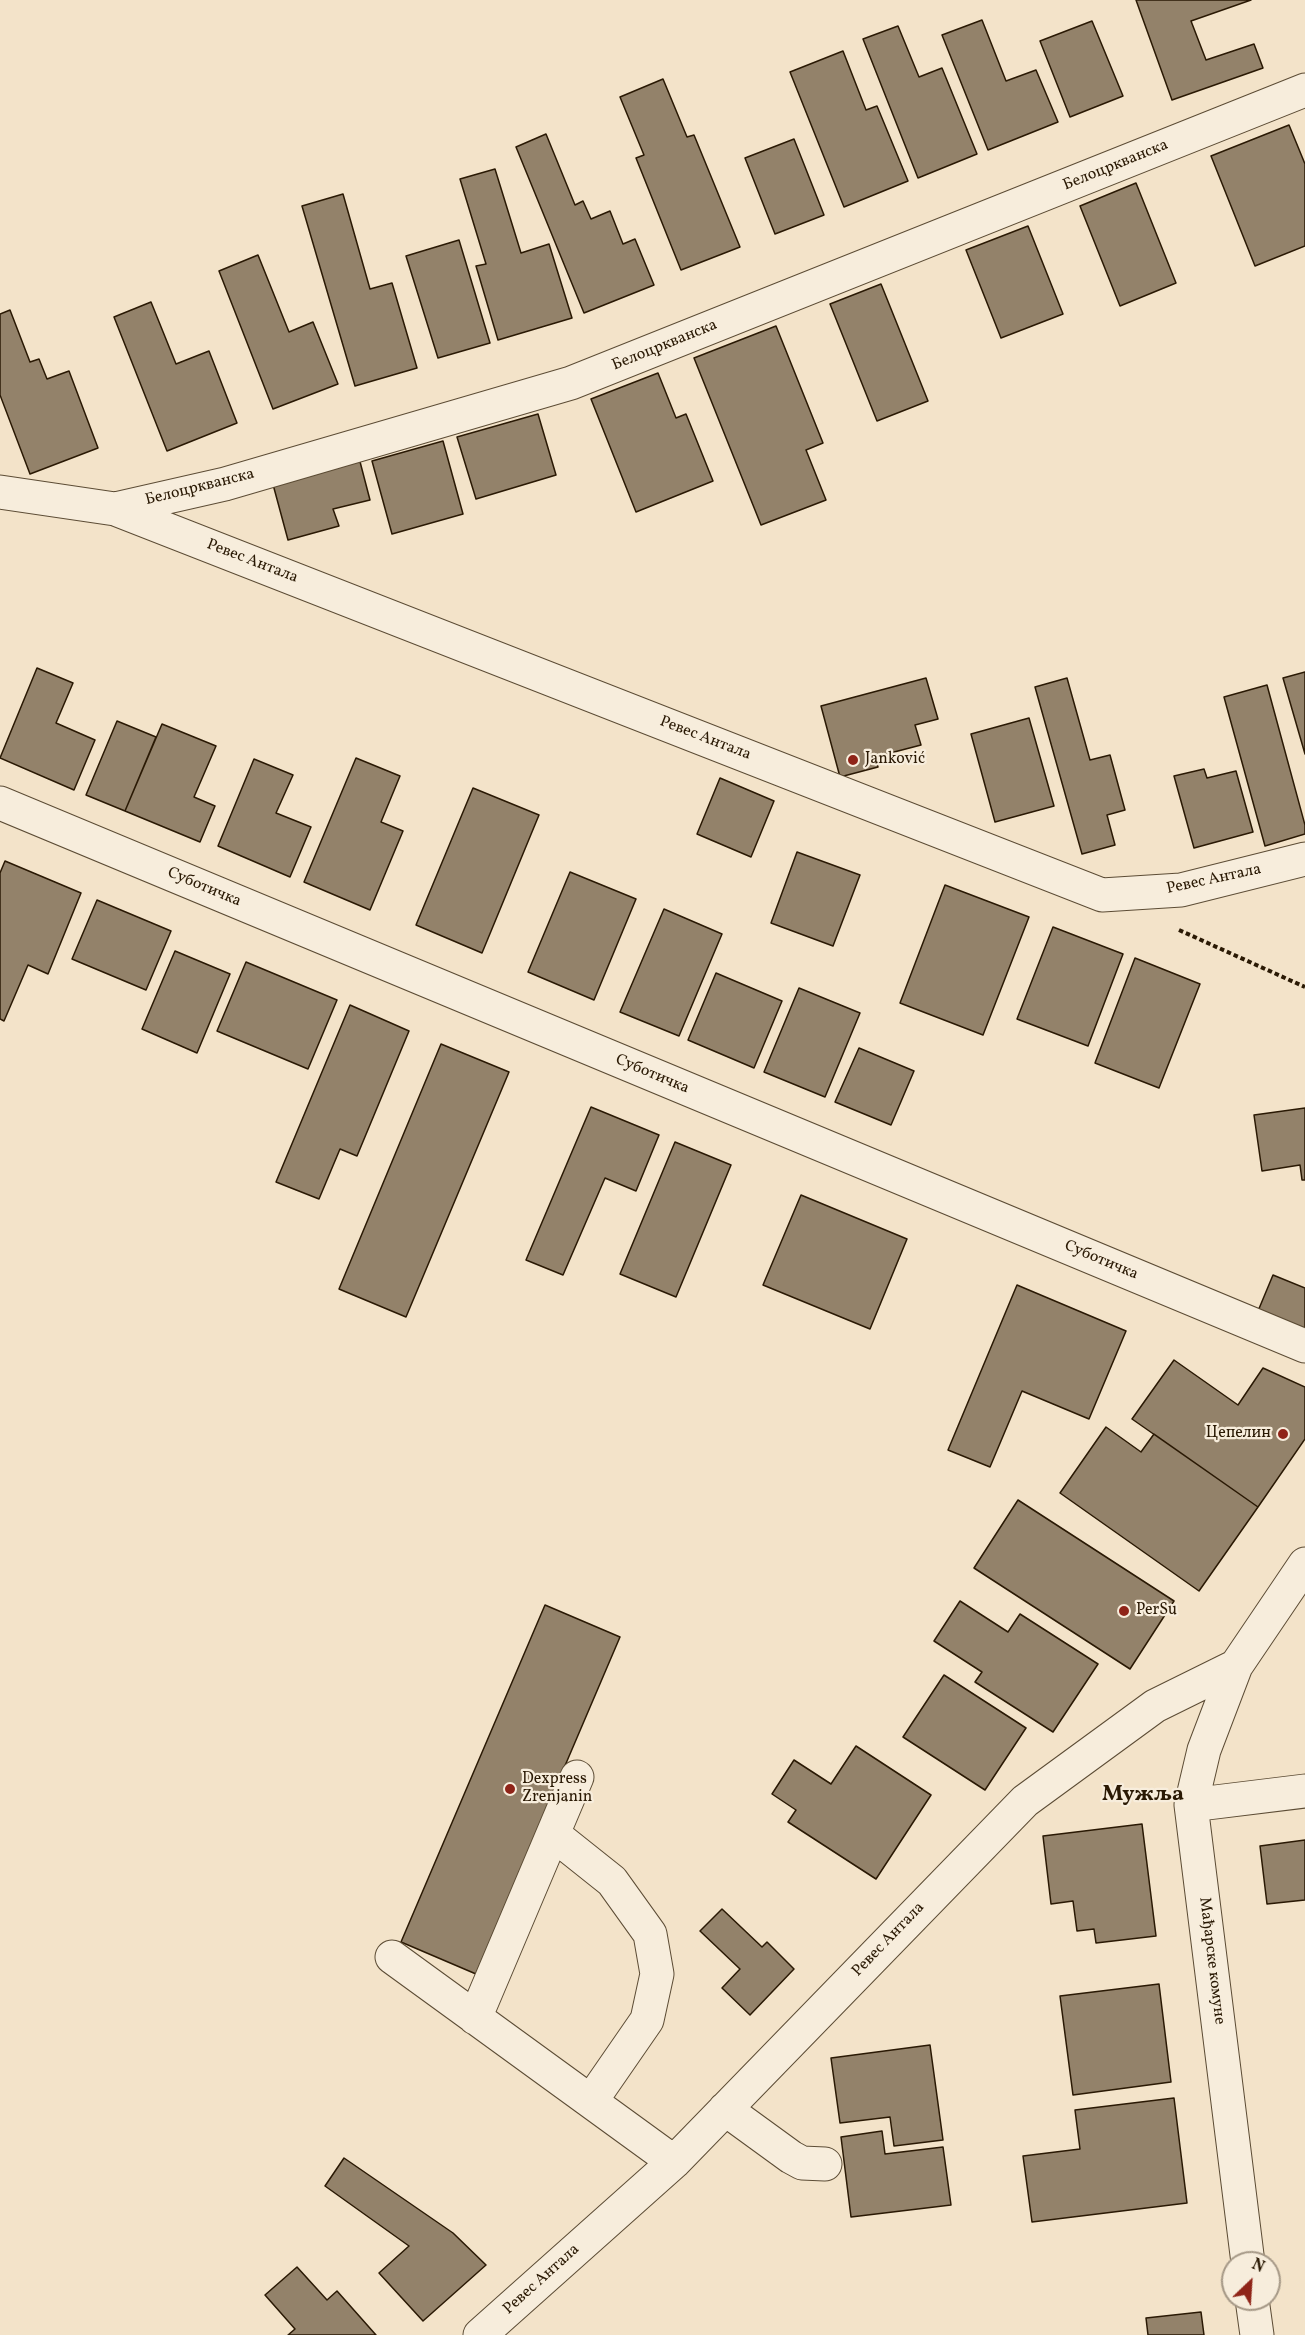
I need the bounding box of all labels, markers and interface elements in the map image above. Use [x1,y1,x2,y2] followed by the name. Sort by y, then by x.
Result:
[1061,136,1171,196] street label: Белоцркванска
[610,316,720,376] street label: Белоцркванска
[143,465,257,511] street label: Белоцркванска
[204,536,300,588] street label: Ревес Антала
[657,713,753,765] street label: Ревес Антала
[865,750,925,770] place label: Janković
[846,753,860,767] marker: Janković
[1165,861,1263,899] street label: Ревес Антала
[164,864,244,912] street label: Суботичка
[612,1051,692,1099] street label: Суботичка
[1061,1237,1141,1285] street label: Суботичка
[1206,1424,1271,1444] place label: Цепелин
[1276,1427,1290,1441] marker: Цепелин
[1136,1601,1177,1621] place label: PerSu
[1117,1604,1131,1618] marker: PerSu
[522,1770,592,1808] place label: Dexpress Zrenjanin
[503,1782,517,1796] marker: Dexpress Zrenjanin
[1102,1783,1184,1809] district label: Мужља
[1194,1896,1228,2026] street label: Мађарске комуне
[849,1899,929,1981] street label: Ревес Антала
[500,2241,584,2319] street label: Ревес Антала
[1221,2251,1281,2311] north arrow
[1248,2254,1268,2279] text: N

